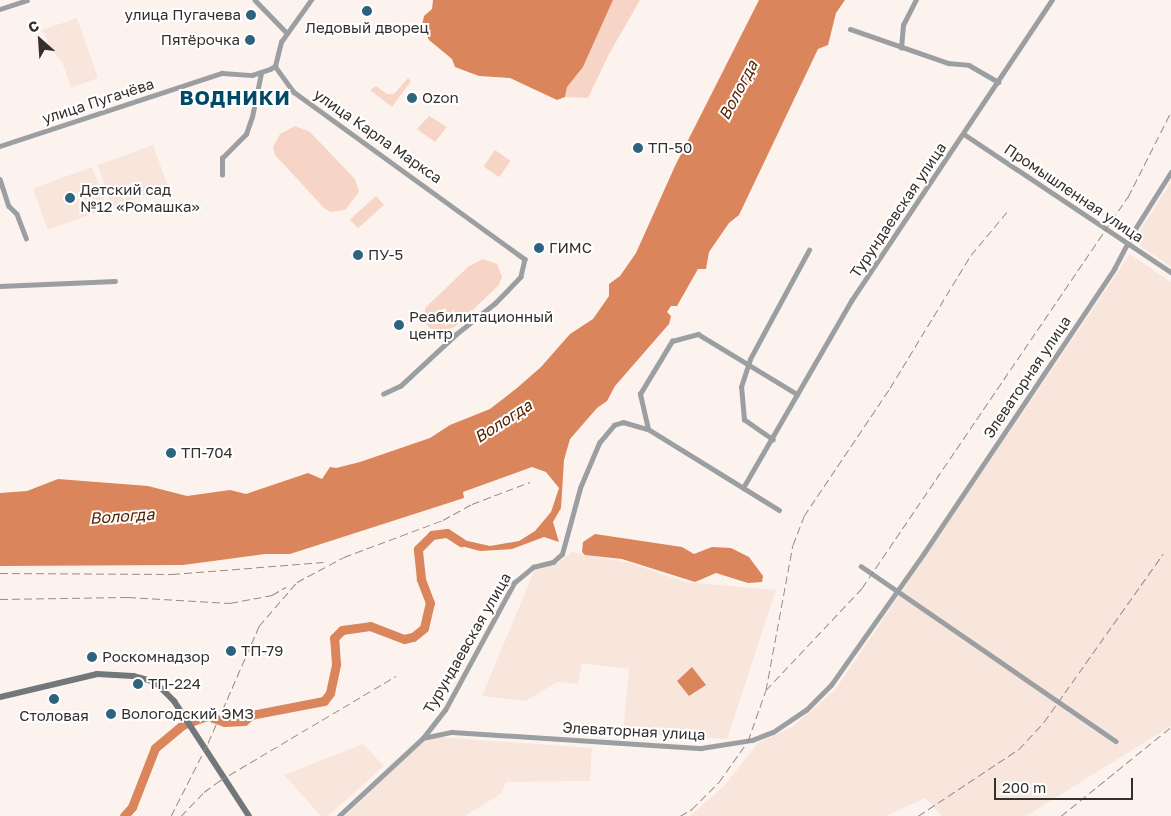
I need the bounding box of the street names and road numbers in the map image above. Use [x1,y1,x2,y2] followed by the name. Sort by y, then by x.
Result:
[40,74,156,128] street label: улица Пугачёва
[311,85,445,187] street label: улица Карла Маркса
[846,139,950,281] street label: Турундаевская улица
[1001,140,1147,246] street label: Промышленная улица
[979,313,1075,441] street label: Элеваторная улица
[419,570,515,716] street label: Турундаевская улица
[562,718,706,744] street label: Элеваторная улица

